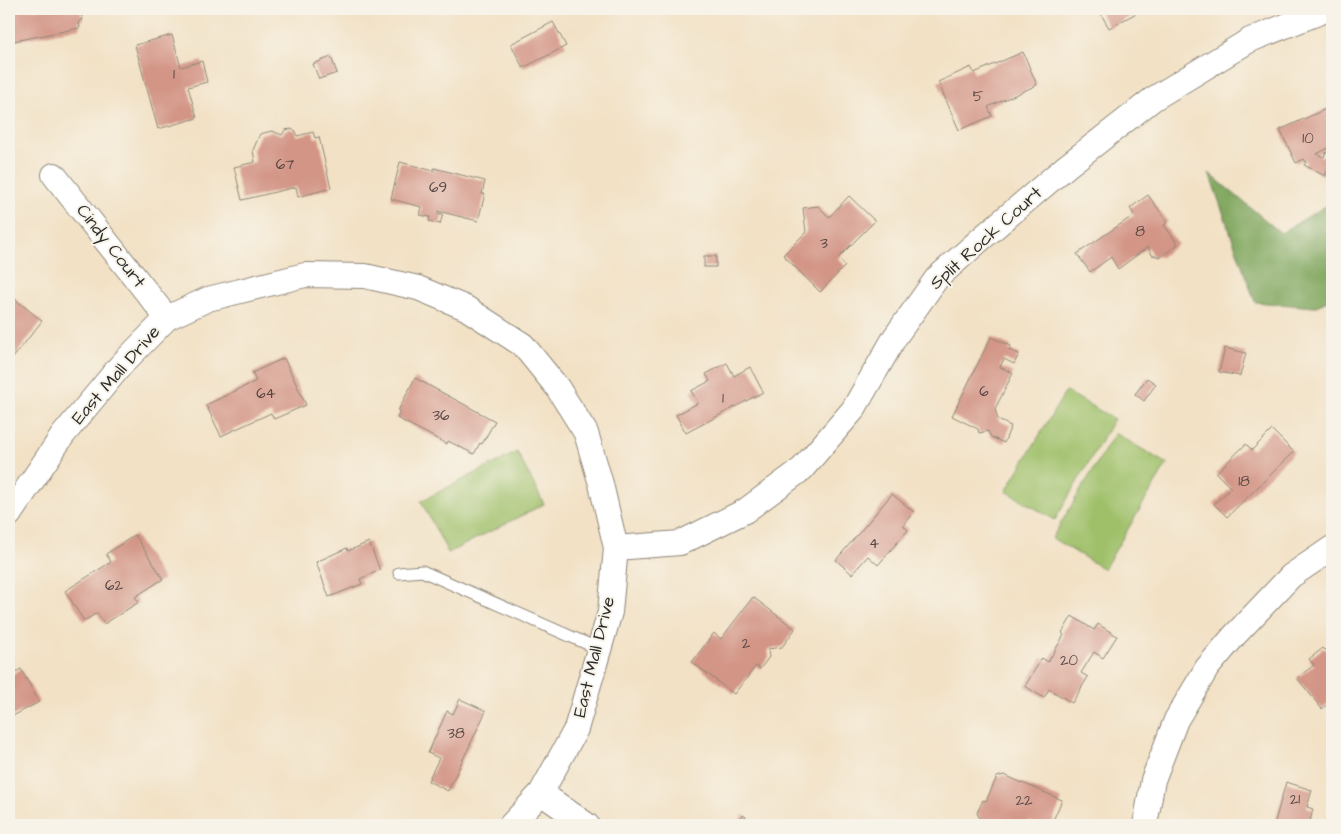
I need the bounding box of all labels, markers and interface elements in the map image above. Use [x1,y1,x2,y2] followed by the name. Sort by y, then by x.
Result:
[173,64,175,85] house number: 1
[973,86,984,107] house number: 5
[1302,128,1314,149] house number: 10
[276,154,294,175] house number: 67
[429,177,447,198] house number: 69
[924,180,1048,295] street label: Split Rock Court
[70,199,152,294] street label: Cindy Court
[1135,221,1145,242] house number: 8
[820,233,828,254] house number: 3
[66,320,166,430] street label: East Mall Drive
[979,381,989,402] house number: 6
[256,383,276,404] house number: 64
[722,388,724,409] house number: 1
[432,405,450,426] house number: 36
[1238,471,1250,492] house number: 18
[869,533,879,554] house number: 4
[105,575,123,596] house number: 62
[567,594,621,720] street label: East Mall Drive
[742,633,751,654] house number: 2
[1060,650,1079,671] house number: 20
[447,723,465,744] house number: 38
[1290,789,1300,810] house number: 21
[1015,790,1033,811] house number: 22

